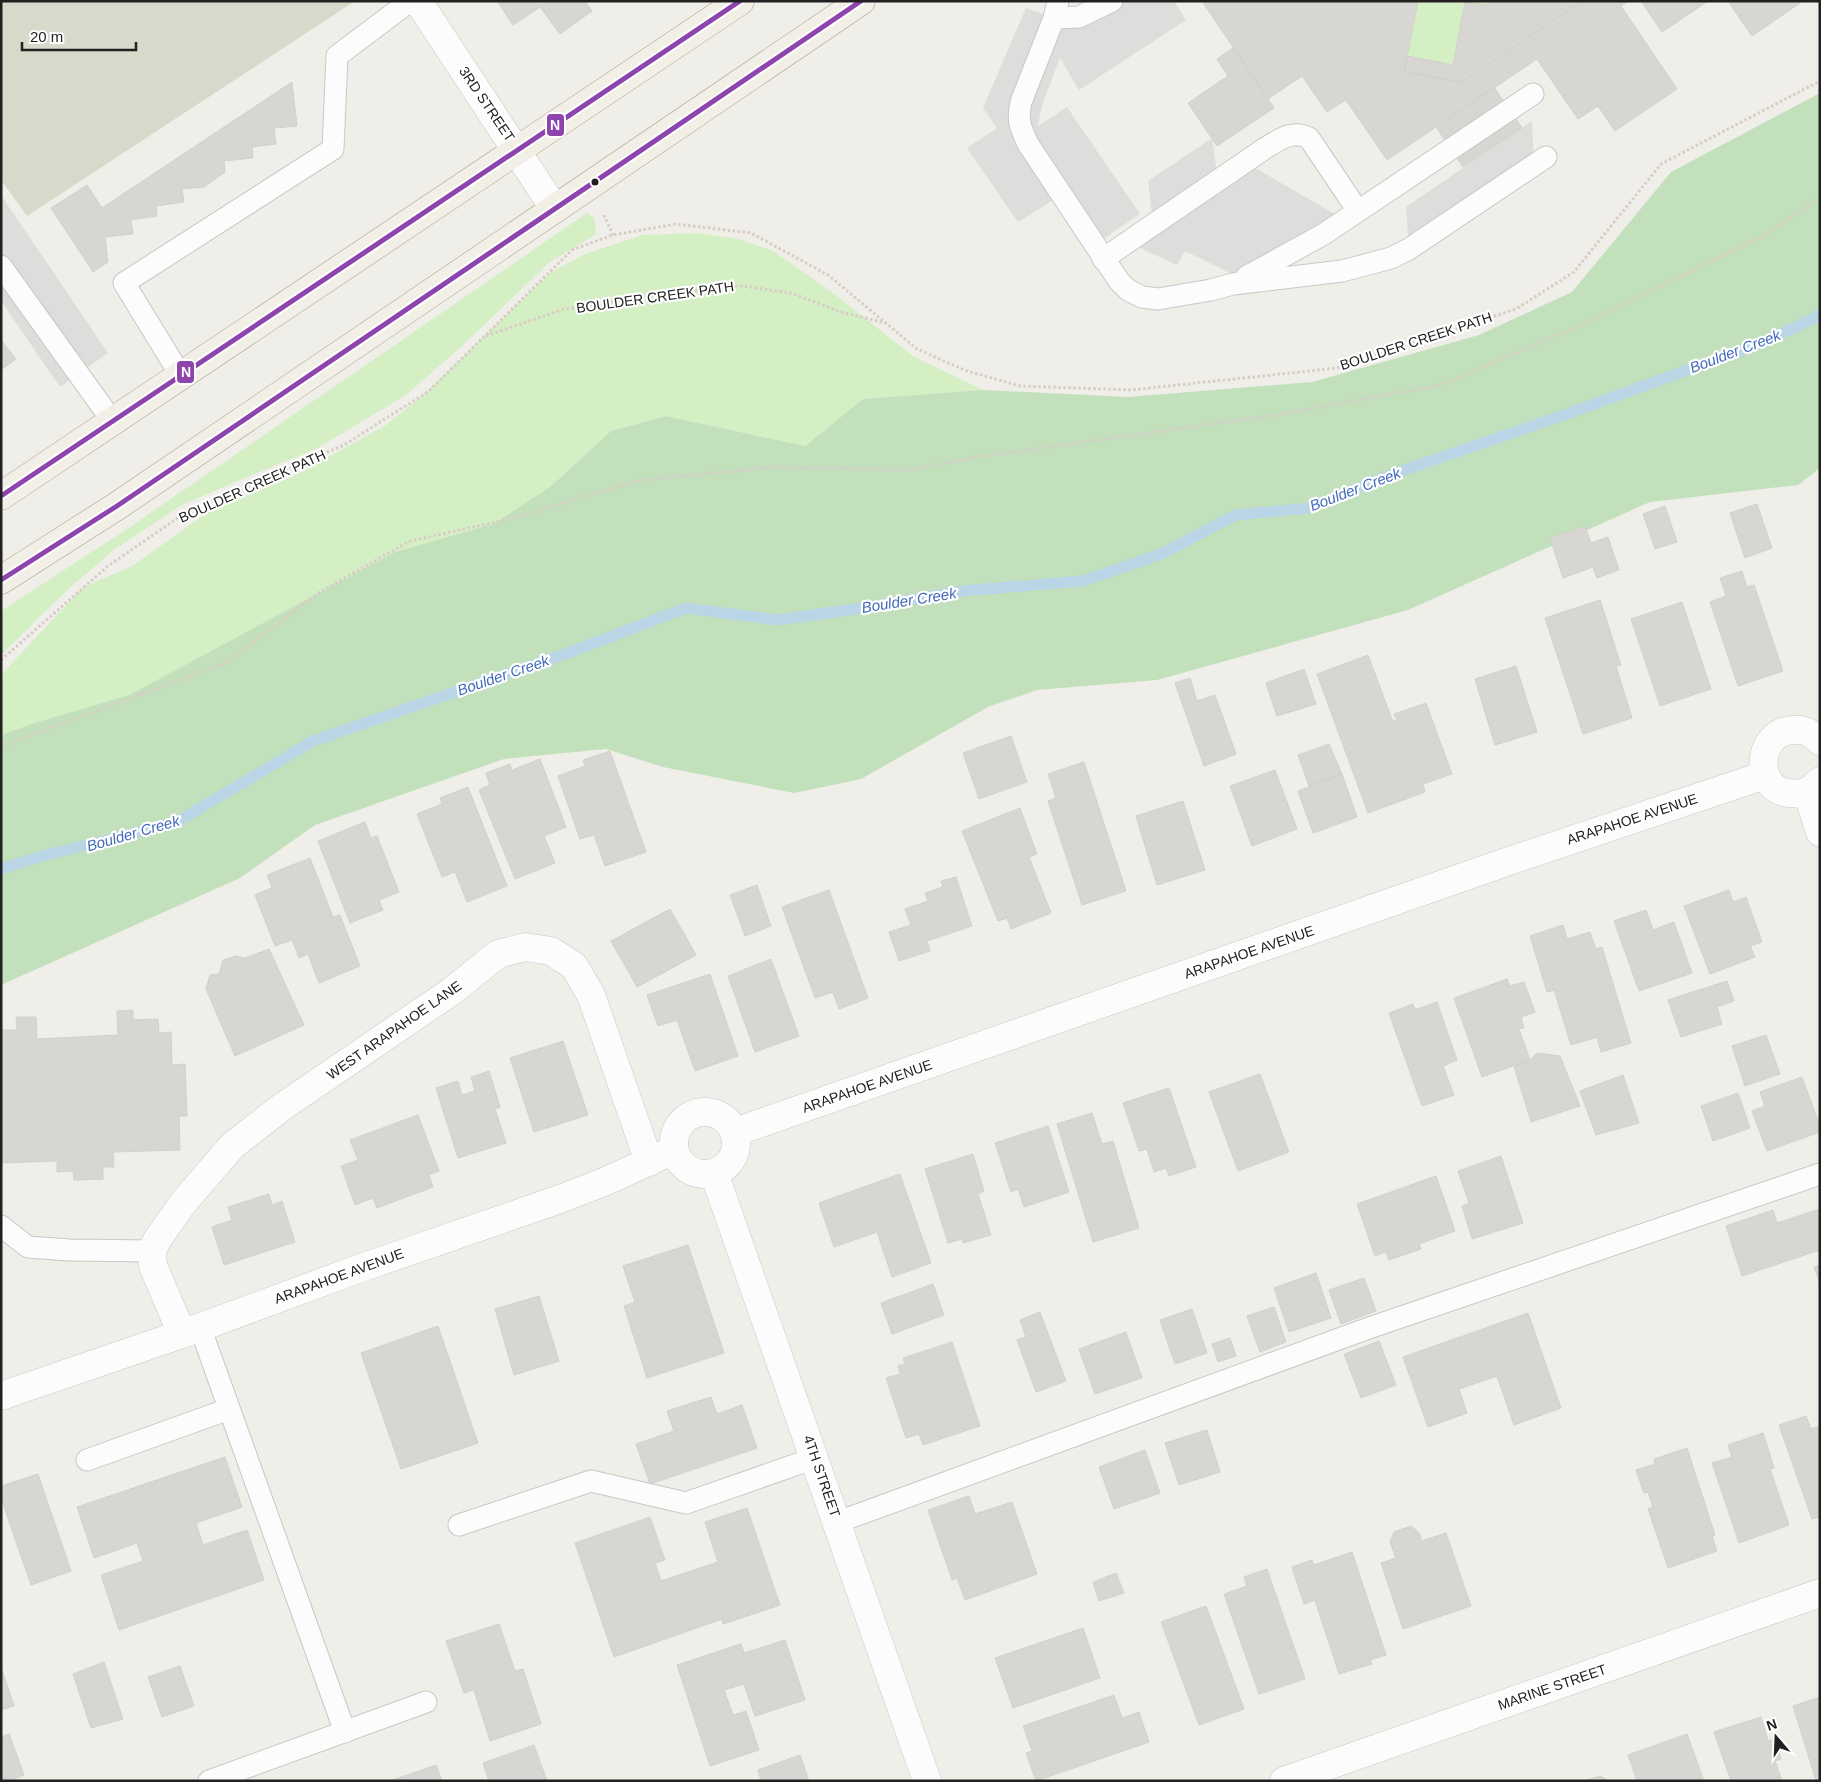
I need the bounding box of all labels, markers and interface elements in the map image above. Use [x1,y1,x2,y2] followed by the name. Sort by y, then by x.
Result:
[22,20,136,52] scale bar
[30,28,63,45] text: 20 m
[456,63,518,145] street label: 3RD STREET
[546,113,565,137] line badge: N
[550,117,560,133] text: N
[590,177,600,187] unlabelled marker
[575,278,735,316] street label: BOULDER CREEK PATH
[1338,309,1494,373] street label: BOULDER CREEK PATH
[1687,325,1784,376] water label: Boulder Creek
[176,360,195,384] line badge: N
[181,364,191,380] text: N
[176,446,328,526] street label: BOULDER CREEK PATH
[1307,463,1404,514] water label: Boulder Creek
[860,584,959,616] water label: Boulder Creek
[455,651,553,699] water label: Boulder Creek
[1565,790,1699,848] street label: ARAPAHOE AVENUE
[85,811,183,854] water label: Boulder Creek
[1182,922,1316,982] street label: ARAPAHOE AVENUE
[324,977,464,1083] street label: WEST ARAPAHOE LANE
[800,1056,934,1116] street label: ARAPAHOE AVENUE
[272,1245,406,1307] street label: ARAPAHOE AVENUE
[801,1433,844,1519] street label: 4TH STREET
[1496,1661,1609,1713] street label: MARINE STREET
[1751,1712,1801,1762] north arrow
[1764,1715,1779,1734] text: N

